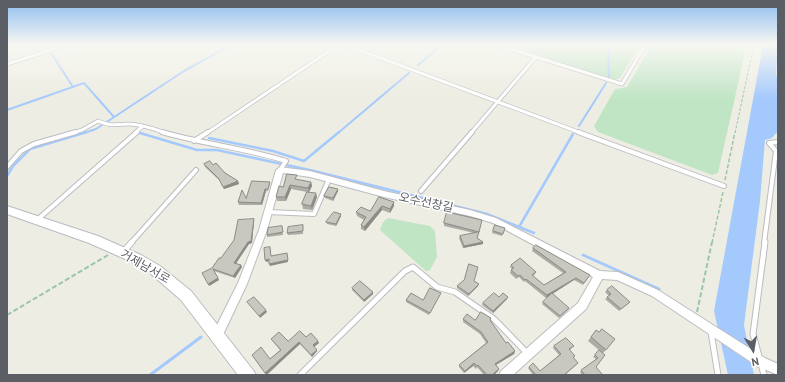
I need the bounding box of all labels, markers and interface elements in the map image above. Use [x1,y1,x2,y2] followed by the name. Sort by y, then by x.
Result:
[398,190,454,216] street label: 오수선창길
[117,247,173,287] street label: 거제남서로
[733,330,773,370] north arrow
[750,354,760,369] text: N

